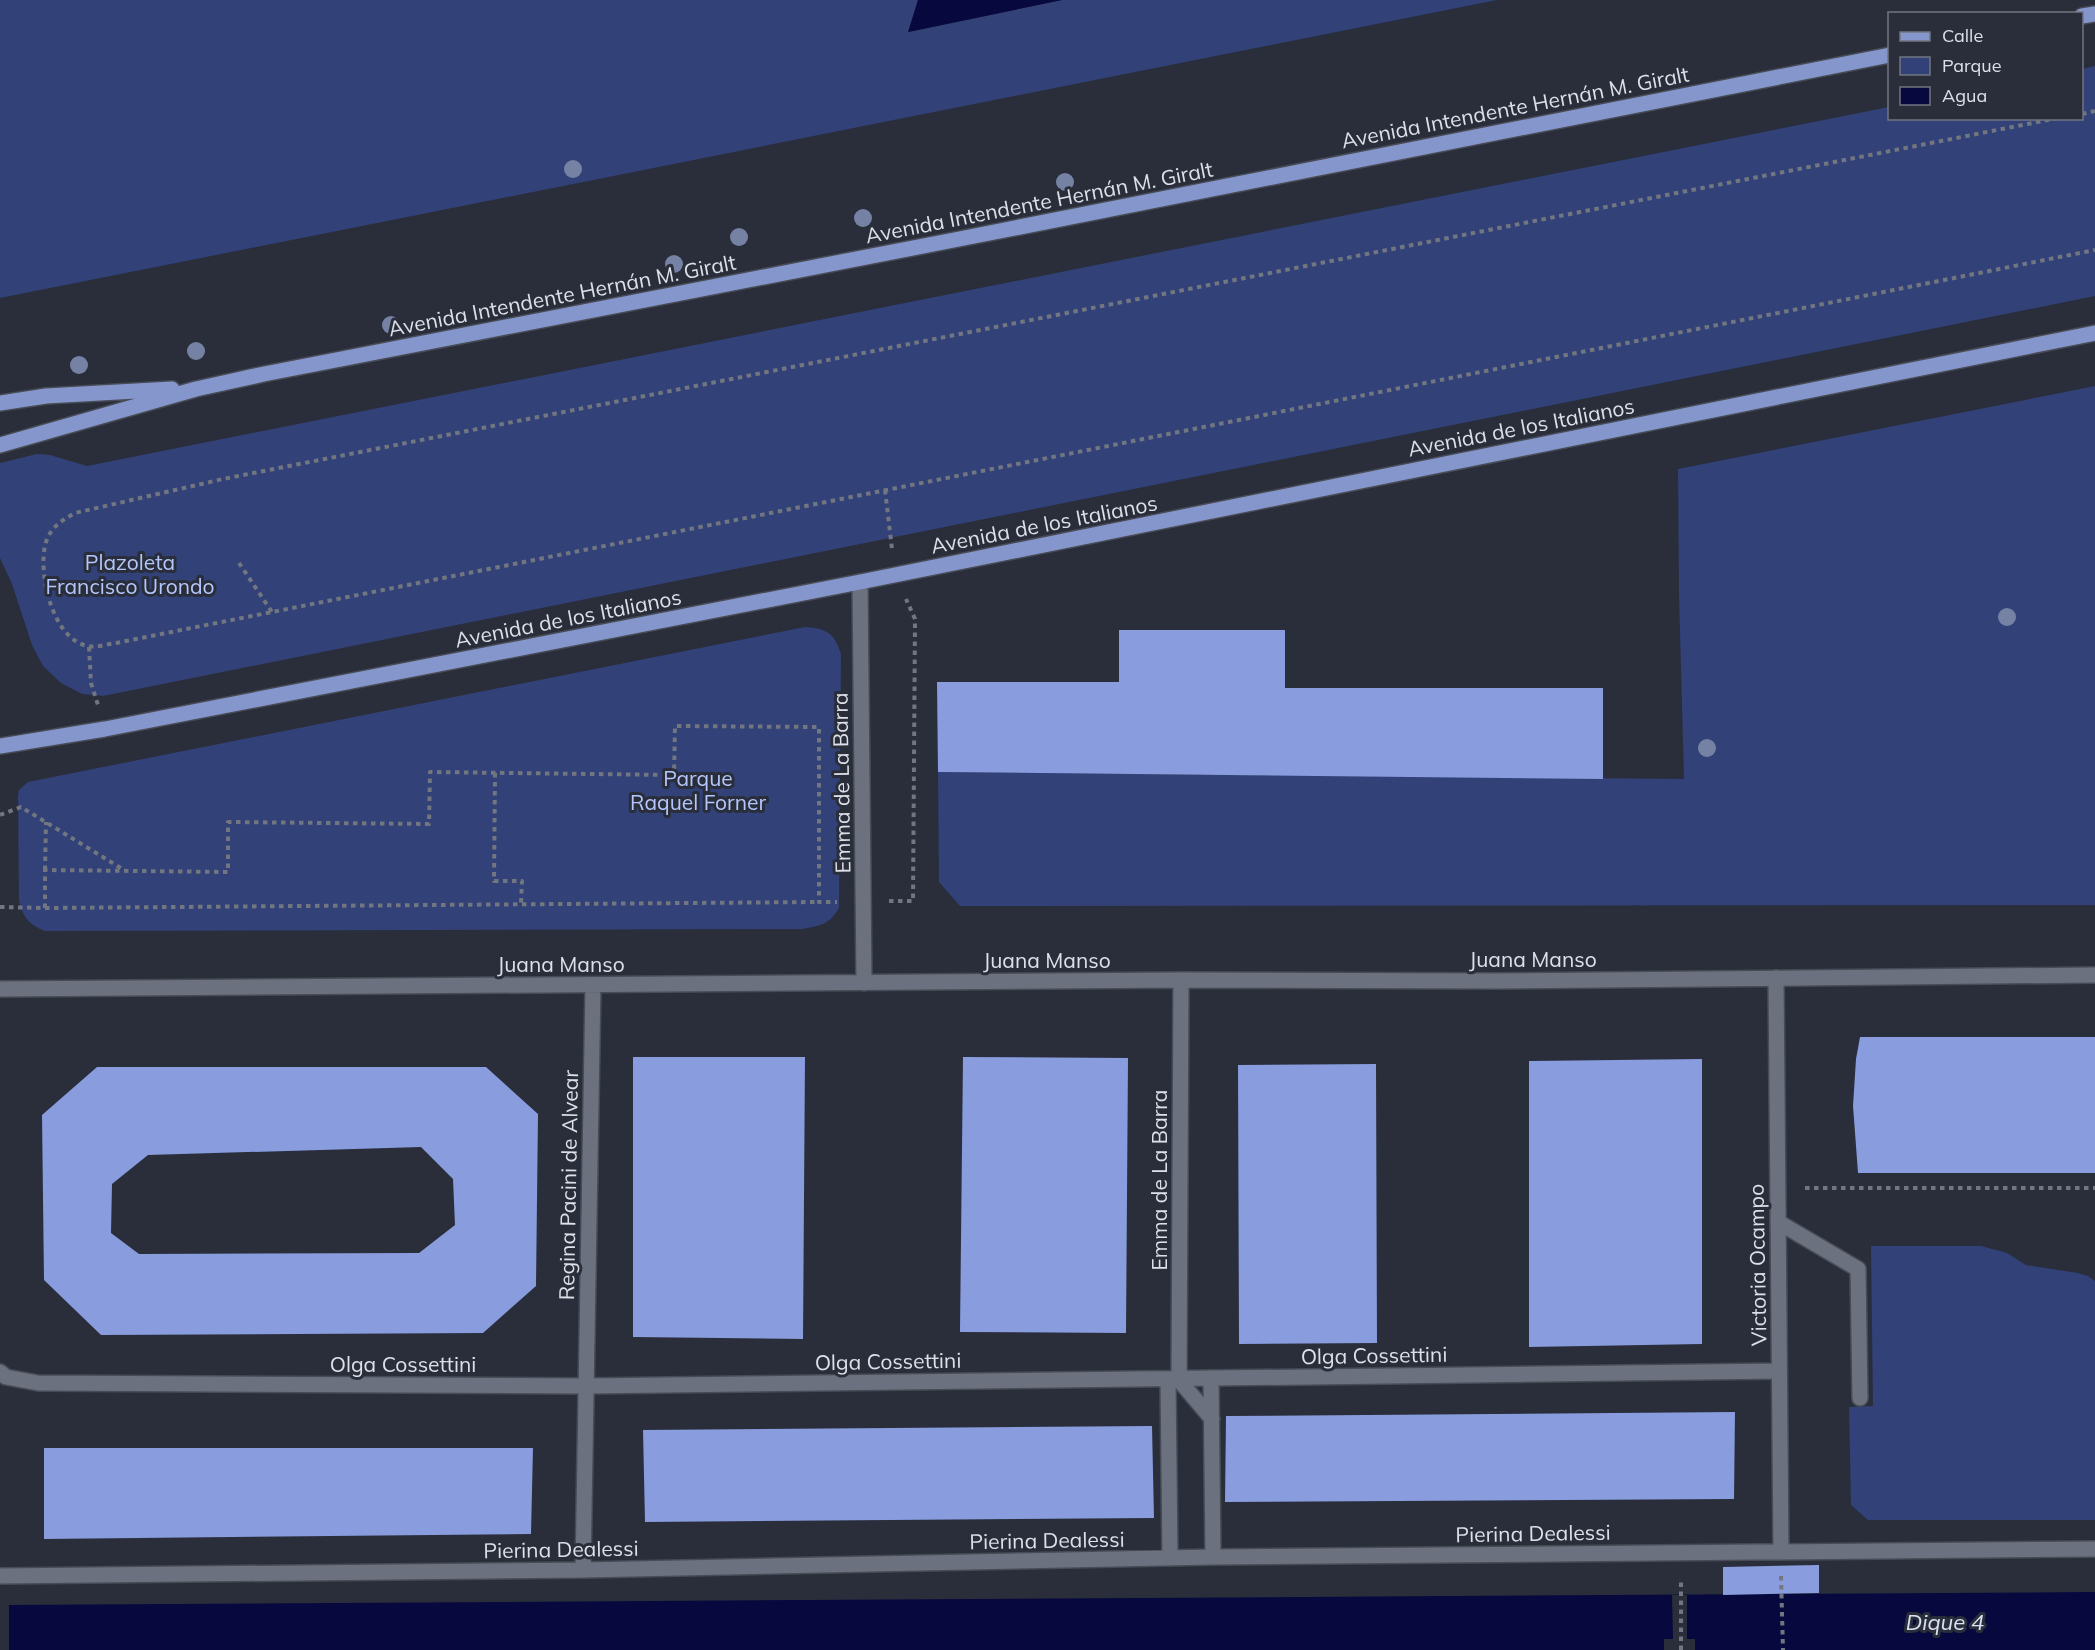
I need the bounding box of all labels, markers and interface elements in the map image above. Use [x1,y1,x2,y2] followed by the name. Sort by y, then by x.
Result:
[1888,12,2083,120] legend
[1942,24,1983,47] text: Calle
[1942,54,2001,77] text: Parque
[1339,61,1691,153] street label: Avenida Intendente Hernán M. Giralt
[1942,84,1987,107] text: Agua
[863,156,1215,248] street label: Avenida Intendente Hernán M. Giralt
[386,249,738,341] street label: Avenida Intendente Hernán M. Giralt
[1405,392,1637,462] street label: Avenida de los Italianos
[928,489,1160,559] street label: Avenida de los Italianos
[45,549,215,599] park label: Plazoleta Francisco Urondo
[452,583,684,653] street label: Avenida de los Italianos
[826,692,856,874] street label: Emma de La Barra
[630,765,766,815] park label: Parque Raquel Forner
[1469,946,1597,972] street label: Juana Manso
[983,947,1111,973] street label: Juana Manso
[497,951,625,977] street label: Juana Manso
[553,1069,583,1300] street label: Regina Pacini de Alvear
[1146,1090,1172,1270] street label: Emma de La Barra
[1743,1184,1771,1346] street label: Victoria Ocampo
[1301,1341,1447,1369] street label: Olga Cossettini
[815,1347,961,1375] street label: Olga Cossettini
[330,1351,476,1377] street label: Olga Cossettini
[1455,1519,1611,1547] street label: Pierina Dealessi
[969,1526,1125,1554] street label: Pierina Dealessi
[483,1535,639,1563] street label: Pierina Dealessi
[1906,1608,1984,1636] water label: Dique 4

